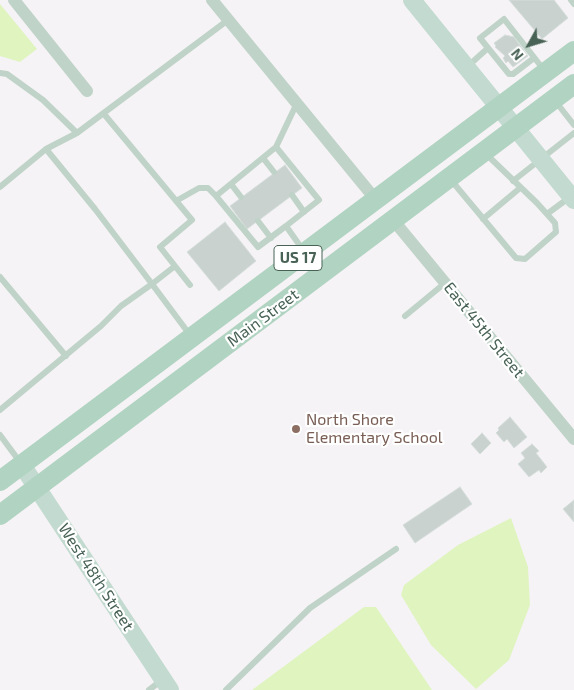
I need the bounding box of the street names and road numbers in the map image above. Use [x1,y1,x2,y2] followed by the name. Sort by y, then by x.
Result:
[274,246,322,270] road number: US 17
[440,278,528,382] street label: East 45th Street
[224,285,302,351] street label: Main Street
[54,520,138,634] street label: West 48th Street

